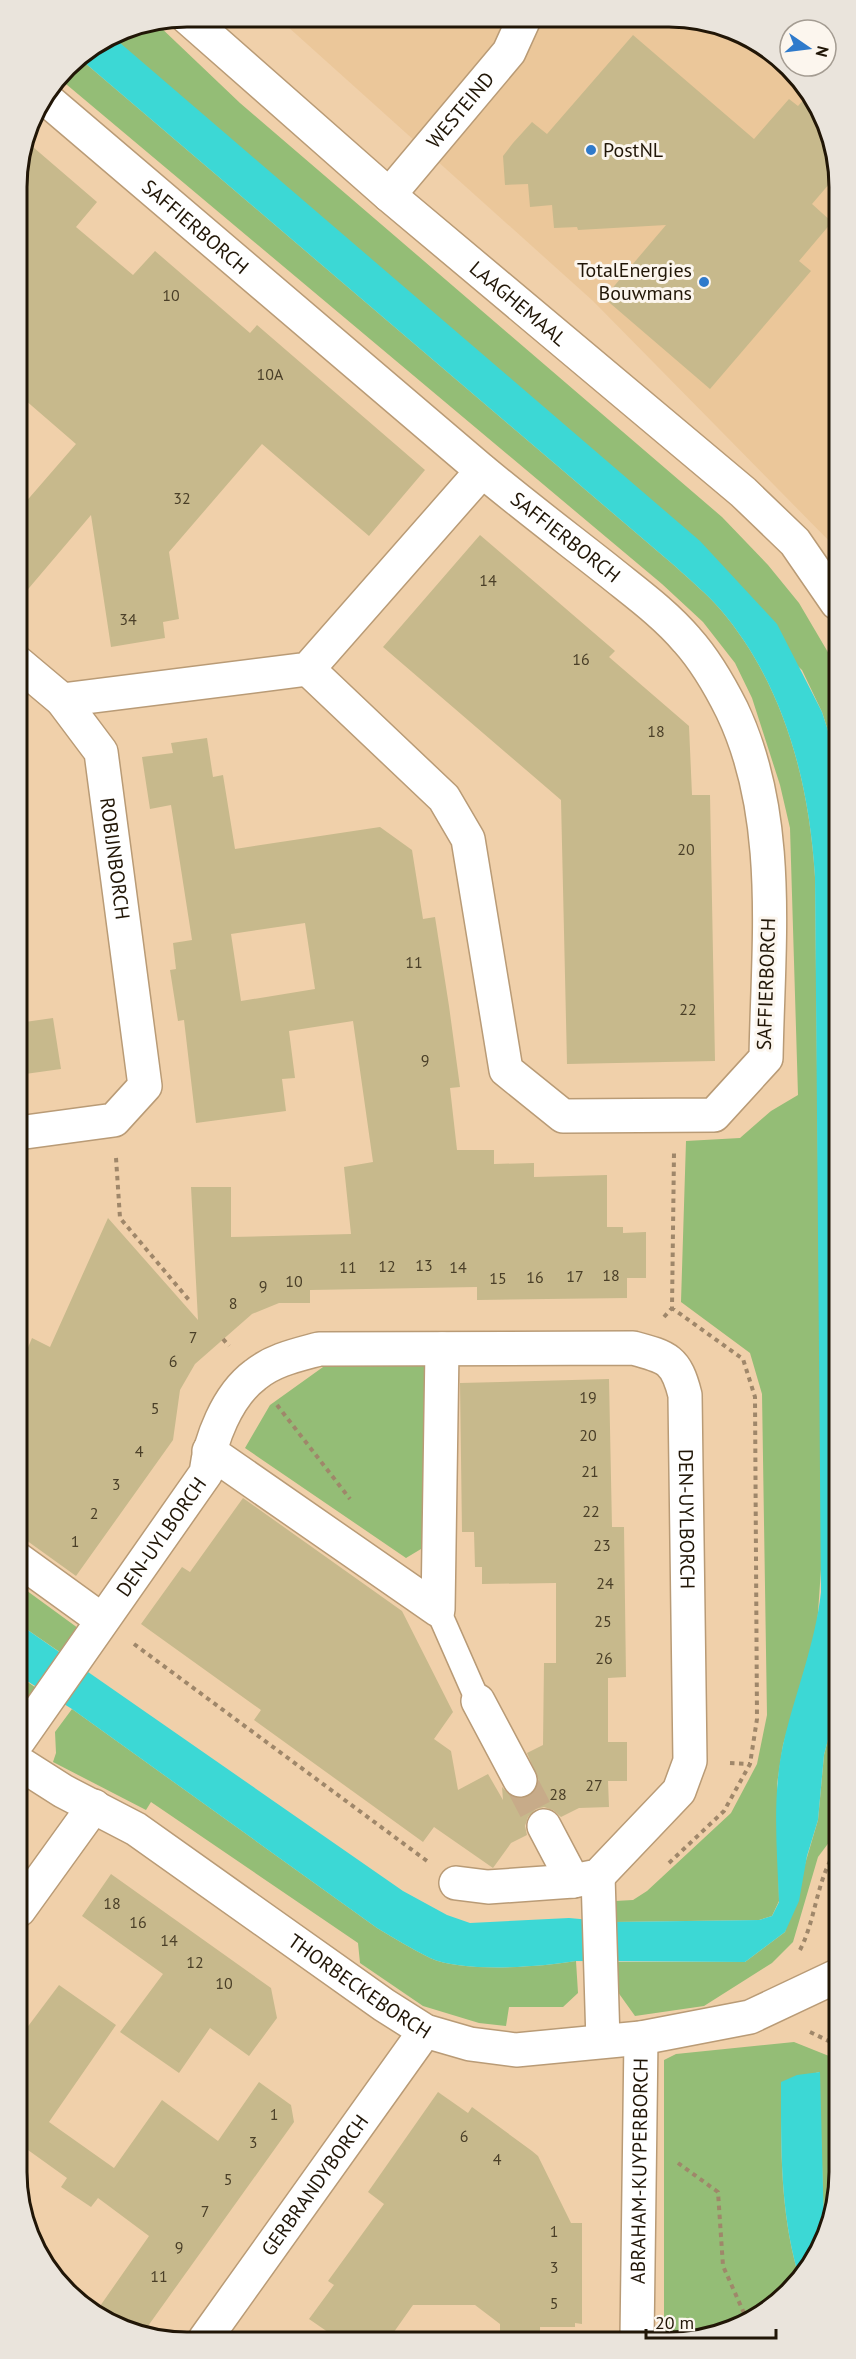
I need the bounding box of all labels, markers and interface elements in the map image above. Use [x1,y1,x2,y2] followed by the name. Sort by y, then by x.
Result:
[778,18,838,78] north arrow
[812,44,834,59] text: N
[421,66,500,154] street label: WESTEIND
[603,137,663,163] place label: PostNL
[584,143,598,157] marker: PostNL
[137,174,254,280] street label: SAFFIERBORCH
[464,255,572,352] street label: LAAGHEMAAL
[577,257,692,306] place label: TotalEnergies Bouwmans
[697,275,711,289] marker: TotalEnergies Bouwmans
[162,285,180,305] house number: 10
[257,364,284,384] house number: 10A
[505,486,626,588] street label: SAFFIERBORCH
[173,488,191,508] house number: 32
[479,570,497,590] house number: 14
[119,609,137,629] house number: 34
[572,649,590,669] house number: 16
[647,721,665,741] house number: 18
[94,796,136,921] street label: ROBIJNBORCH
[677,839,695,859] house number: 20
[751,917,781,1051] street label: SAFFIERBORCH
[405,952,423,972] house number: 11
[679,999,697,1019] house number: 22
[421,1050,429,1070] house number: 9
[415,1255,433,1275] house number: 13
[378,1256,396,1276] house number: 12
[339,1257,357,1277] house number: 11
[449,1257,467,1277] house number: 14
[602,1265,620,1285] house number: 18
[566,1266,584,1286] house number: 17
[526,1267,544,1287] house number: 16
[489,1268,507,1288] house number: 15
[285,1271,303,1291] house number: 10
[259,1276,267,1296] house number: 9
[229,1293,237,1313] house number: 8
[189,1327,197,1347] house number: 7
[169,1351,177,1371] house number: 6
[579,1387,597,1407] house number: 19
[151,1398,159,1418] house number: 5
[579,1425,597,1445] house number: 20
[135,1441,144,1461] house number: 4
[673,1449,701,1589] street label: DEN-UYLBORCH
[581,1461,599,1481] house number: 21
[110,1472,212,1602] street label: DEN-UYLBORCH
[112,1474,120,1494] house number: 3
[582,1501,600,1521] house number: 22
[90,1503,98,1523] house number: 2
[71,1531,79,1551] house number: 1
[593,1535,611,1555] house number: 23
[596,1573,614,1593] house number: 24
[594,1611,612,1631] house number: 25
[595,1648,613,1668] house number: 26
[585,1775,603,1795] house number: 27
[549,1784,567,1804] house number: 28
[103,1893,121,1913] house number: 18
[129,1912,147,1932] house number: 16
[283,1928,436,2045] street label: THORBECKEBORCH
[160,1930,178,1950] house number: 14
[186,1952,204,1972] house number: 12
[215,1973,233,1993] house number: 10
[625,2058,654,2284] street label: ABRAHAM-KUYPERBORCH
[270,2104,278,2124] house number: 1
[255,2109,374,2261] street label: GERBRANDYBORCH
[460,2126,468,2146] house number: 6
[249,2132,257,2152] house number: 3
[493,2149,502,2169] house number: 4
[224,2169,232,2189] house number: 5
[201,2201,209,2221] house number: 7
[550,2221,558,2241] house number: 1
[175,2237,183,2257] house number: 9
[550,2257,558,2277] house number: 3
[150,2266,168,2286] house number: 11
[550,2293,558,2313] house number: 5
[646,2302,776,2340] scale bar
[655,2311,694,2334] text: 20 m

